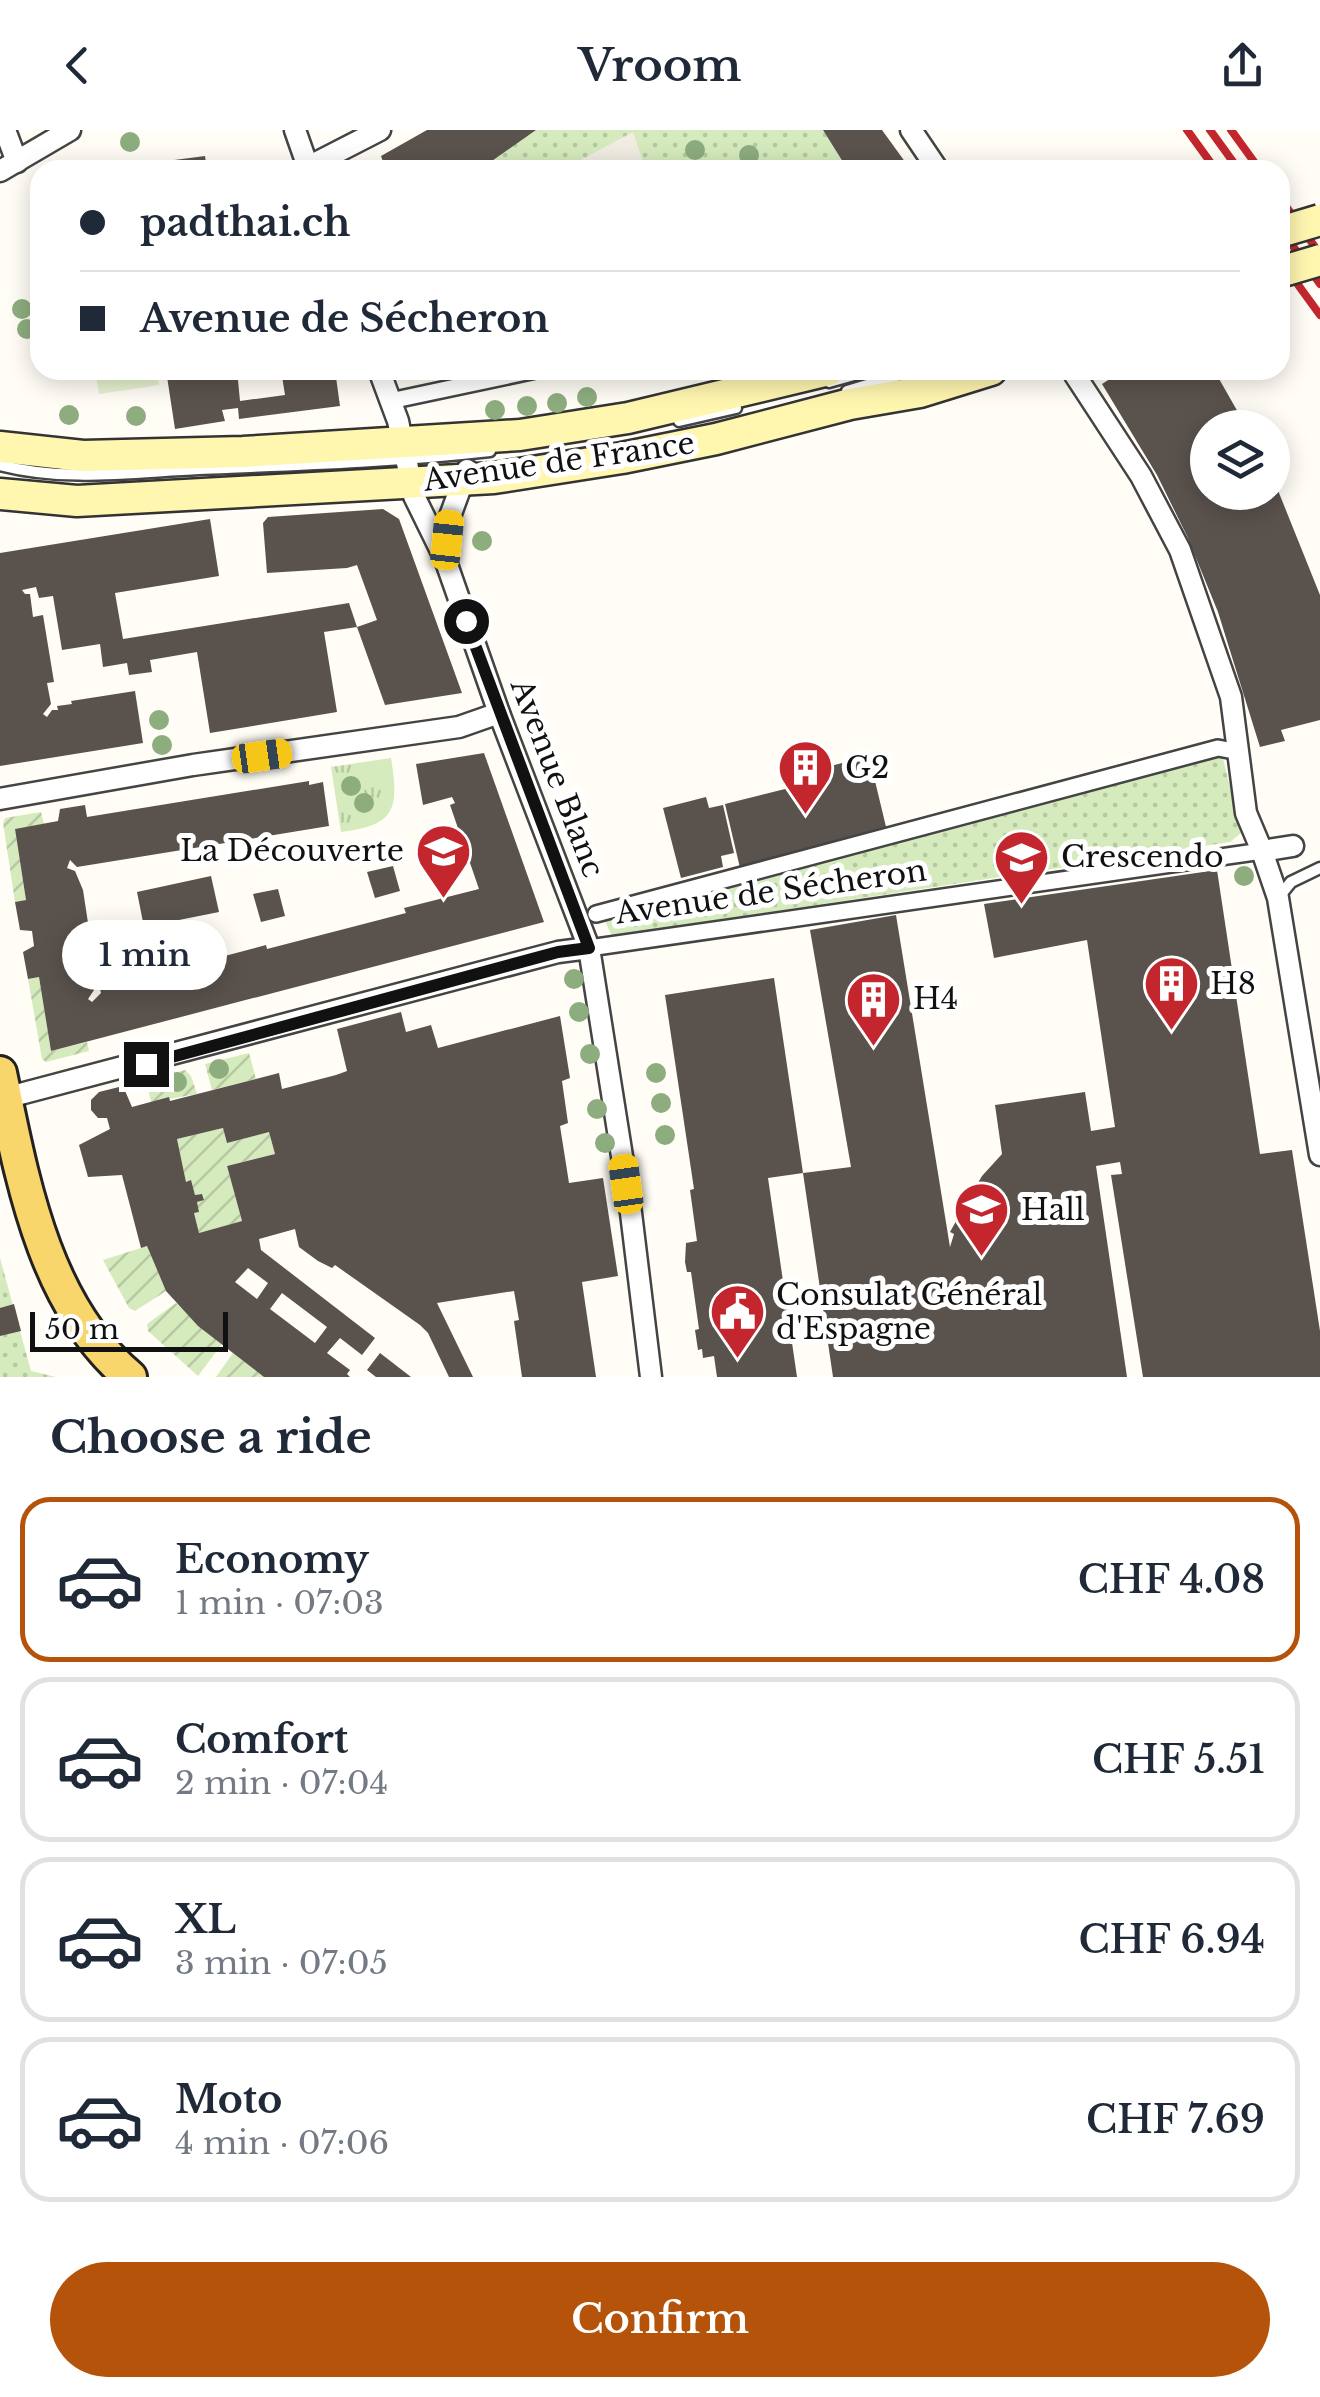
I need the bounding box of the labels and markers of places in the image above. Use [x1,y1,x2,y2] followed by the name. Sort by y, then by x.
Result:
[776,738,836,817] building icon: G2
[845,749,890,786] place label: G2
[413,821,473,900] school or university icon: La Découverte
[992,827,1052,906] school or university icon: Crescendo
[180,832,404,869] place label: La Découverte
[1061,838,1224,875] place label: Crescendo
[1141,954,1201,1033] building icon: H8
[1210,965,1256,1002] place label: H8
[844,969,904,1048] building icon: H4
[913,980,958,1017] place label: H4
[952,1180,1012,1259] school or university icon: Hall
[1021,1191,1085,1228] place label: Hall
[776,1276,1042,1347] place label: Consulat Général d'Espagne
[707,1282,767,1361] public building icon: Consulat Général d'Espagne

